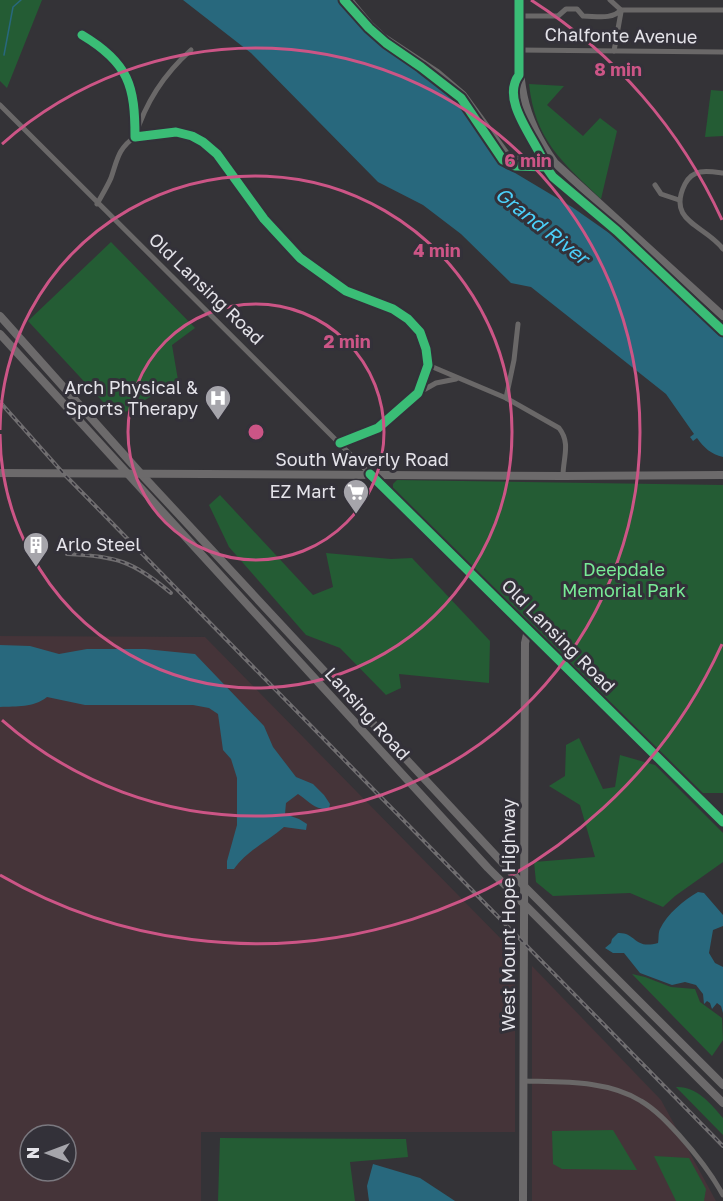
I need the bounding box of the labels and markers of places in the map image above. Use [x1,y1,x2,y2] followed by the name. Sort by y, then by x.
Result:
[64,376,198,419] place label: Arch Physical & Sports Therapy
[203,383,233,421] hospital icon: Arch Physical & Sports Therapy
[246,422,266,442] centre of rings
[341,477,371,515] supermarket icon: EZ Mart
[269,480,336,502] place label: EZ Mart
[21,530,51,568] building icon: Arlo Steel
[56,533,141,555] place label: Arlo Steel

